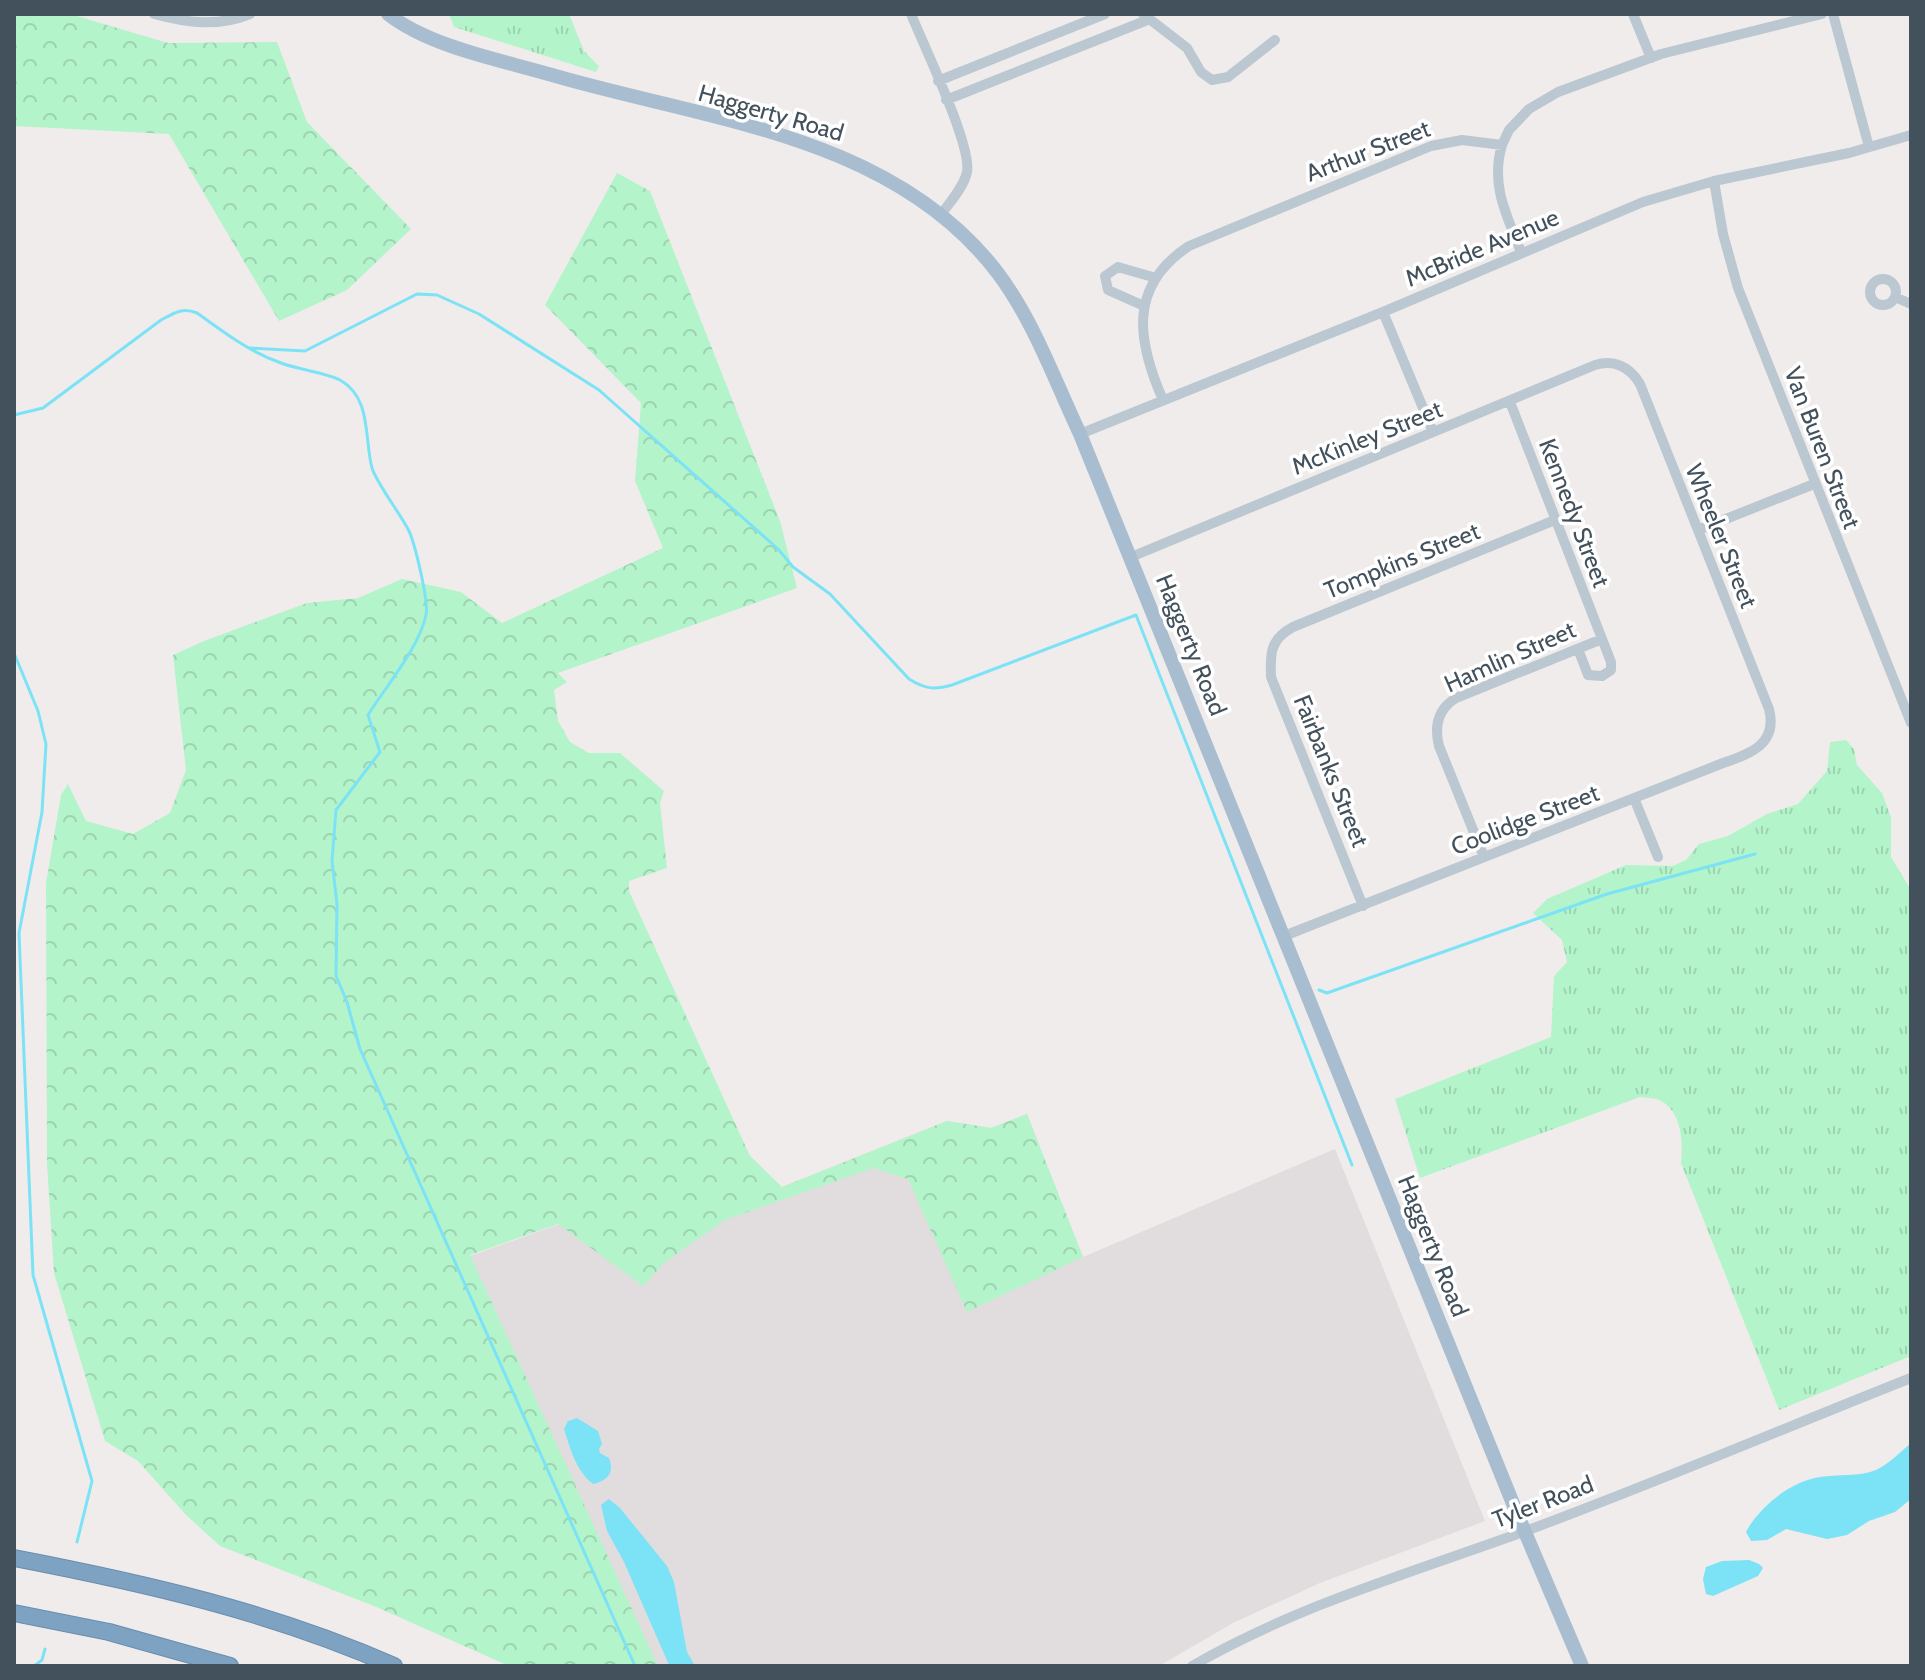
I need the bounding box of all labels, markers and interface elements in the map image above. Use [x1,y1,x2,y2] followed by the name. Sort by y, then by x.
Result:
[695,78,847,147] street label: Haggerty Road
[1302,114,1434,187] street label: Arthur Street
[1401,202,1563,293] street label: McBride Avenue
[1778,363,1867,533] street label: Van Buren Street
[1287,394,1446,481] street label: McKinley Street
[1533,434,1616,591] street label: Kennedy Street
[1679,460,1764,612] street label: Wheeler Street
[1320,516,1484,605] street label: Tompkins Street
[1150,570,1233,720] street label: Haggerty Road
[1440,615,1580,698] street label: Hamlin Street
[1288,691,1375,851] street label: Fairbanks Street
[1447,778,1603,861] street label: Coolidge Street
[1392,1171,1475,1321] street label: Haggerty Road
[1488,1469,1597,1534] street label: Tyler Road

